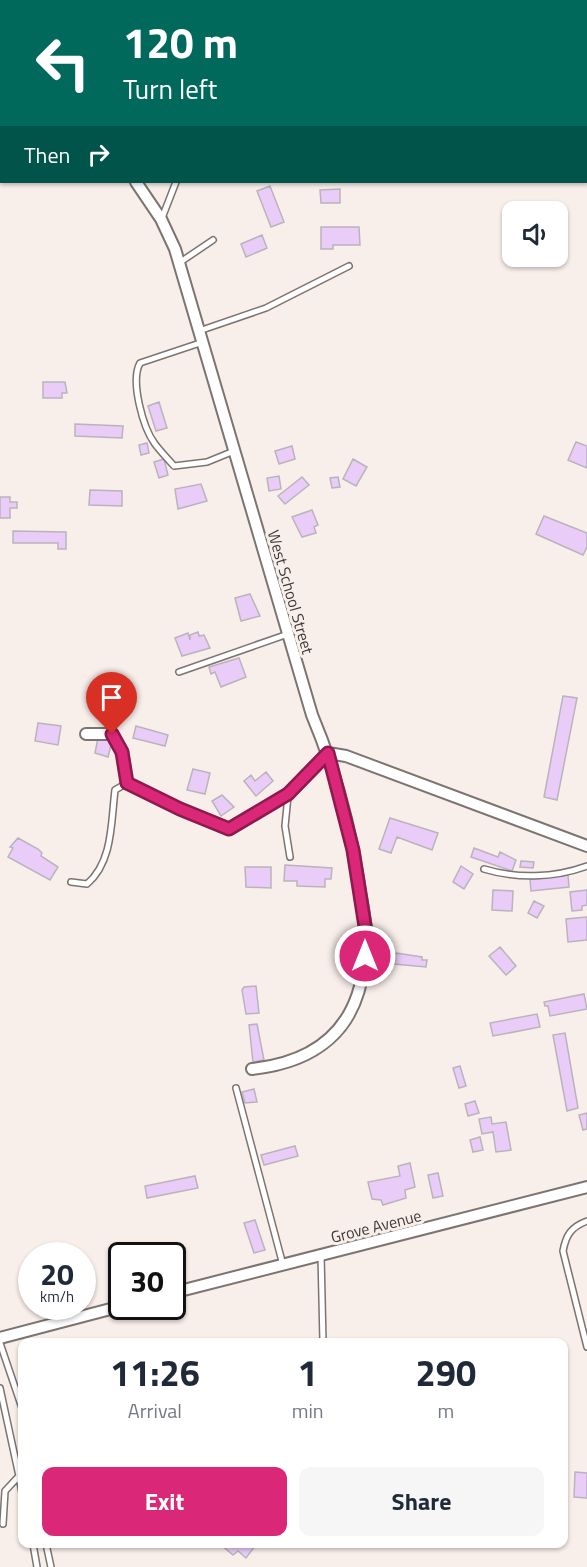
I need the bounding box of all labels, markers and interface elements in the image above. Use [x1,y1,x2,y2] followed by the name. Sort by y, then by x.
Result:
[123,10,238,74] text: 120 m
[24,24,102,102] icon: left
[123,68,217,109] text: Turn left
[24,138,70,172] text: Then
[82,138,115,171] icon: right
[502,201,568,267] map controls
[502,201,568,267] button: sound
[262,527,320,657] street label: West School Street
[86,672,137,734] pin
[95,681,128,714] icon: arrive
[333,924,397,988] position arrow
[328,1203,424,1249] street label: Grove Avenue
[108,1242,186,1320] speed limit sign: 30
[40,1251,74,1297] text: 20
[40,1285,74,1308] text: km/h
[110,1345,200,1400] text: 11:26
[298,1345,318,1400] text: 1
[416,1345,476,1400] text: 290
[128,1395,182,1426] text: Arrival
[292,1395,324,1426] text: min
[437,1395,454,1426] text: m
[42,1467,287,1536] button: Exit
[299,1467,544,1536] button: Share

